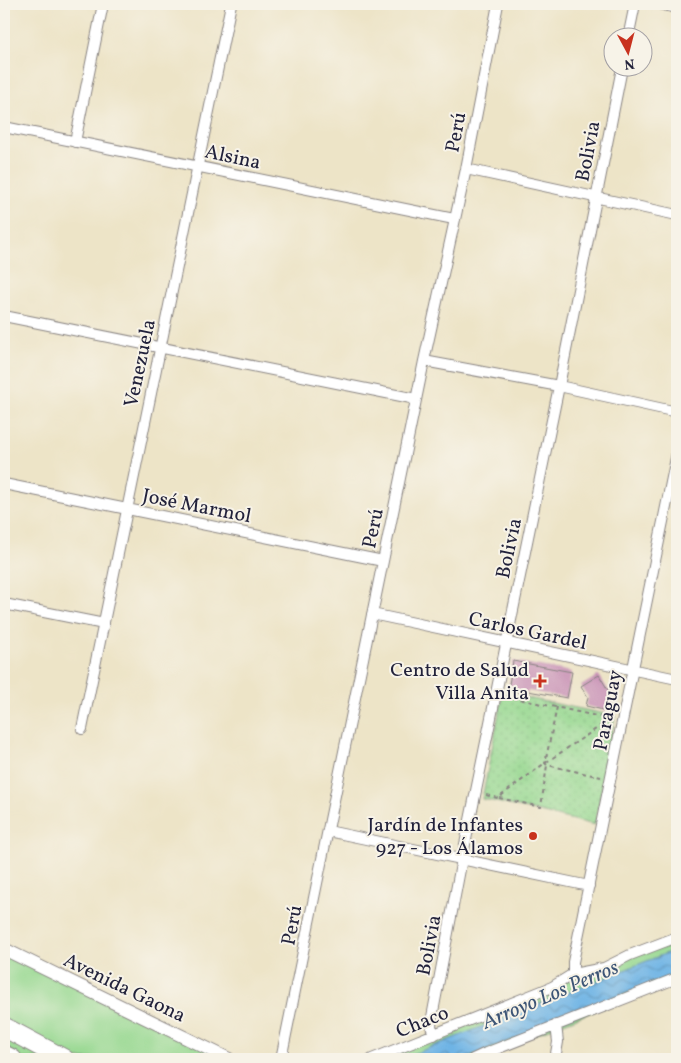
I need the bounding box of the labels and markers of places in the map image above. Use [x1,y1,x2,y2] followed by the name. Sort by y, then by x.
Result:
[390,657,529,708] place label: Centro de Salud Villa Anita
[533,674,547,688] marker: Centro de Salud Villa Anita
[367,812,523,863] place label: Jardín de Infantes 927 - Los Álamos
[527,830,539,842] marker: Jardín de Infantes 927 - Los Álamos

